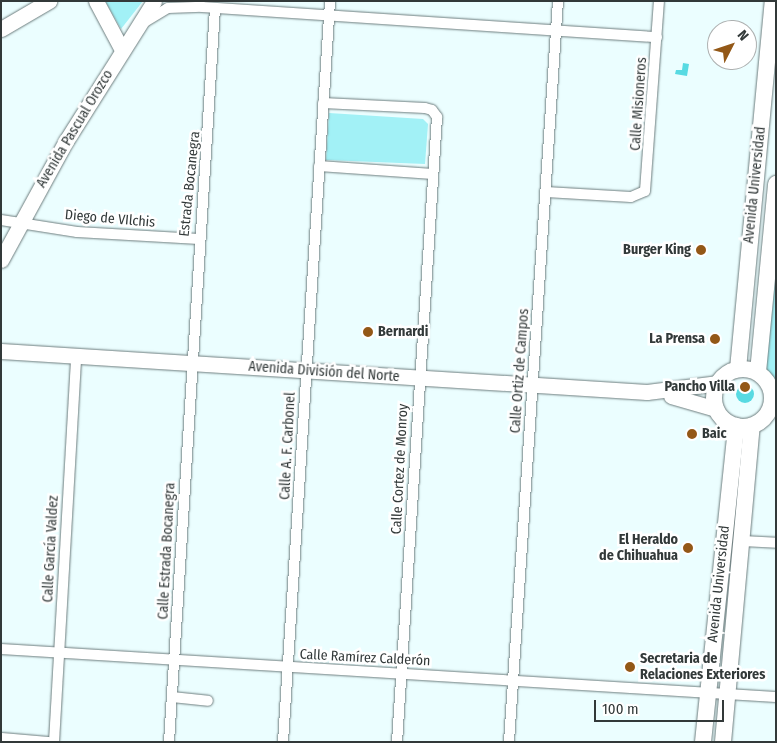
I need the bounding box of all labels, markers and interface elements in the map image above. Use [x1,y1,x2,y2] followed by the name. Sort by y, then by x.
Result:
[707,20,757,70] north arrow
[734,27,752,44] text: N
[627,57,651,151] street label: Calle Misioneros
[33,67,117,191] street label: Avenida Pascual Orozco
[741,126,769,244] street label: Avenida Universidad
[176,130,204,238] street label: Estrada Bocanegra
[64,207,156,231] street label: Diego de VIlchis
[623,242,691,258] place label: Burger King
[695,244,707,256] marker: Burger King
[507,308,533,434] street label: Calle Ortiz de Campos
[378,324,428,340] place label: Bernardi
[362,326,374,338] marker: Bernardi
[649,331,705,347] place label: La Prensa
[709,333,721,345] marker: La Prensa
[248,358,400,386] street label: Avenida División del Norte
[664,379,735,395] place label: Pancho Villa
[739,381,751,393] marker: Pancho Villa
[277,392,299,500] street label: Calle A. F. Carbonel
[388,403,412,535] street label: Calle Cortez de Monroy
[702,426,727,442] place label: Baic
[686,428,698,440] marker: Baic
[155,482,179,620] street label: Calle Estrada Bocanegra
[40,495,62,603] street label: Calle García Valdez
[705,525,733,643] street label: Avenida Universidad
[599,532,678,564] place label: El Heraldo de Chihuahua
[682,542,694,554] marker: El Heraldo de Chihuahua
[299,646,431,670] street label: Calle Ramírez Calderón
[640,651,765,684] place label: Secretaria de Relaciones Exteriores
[624,661,636,673] marker: Secretaria de Relaciones Exteriores
[597,690,727,722] scale bar
[602,700,639,718] text: 100 m

